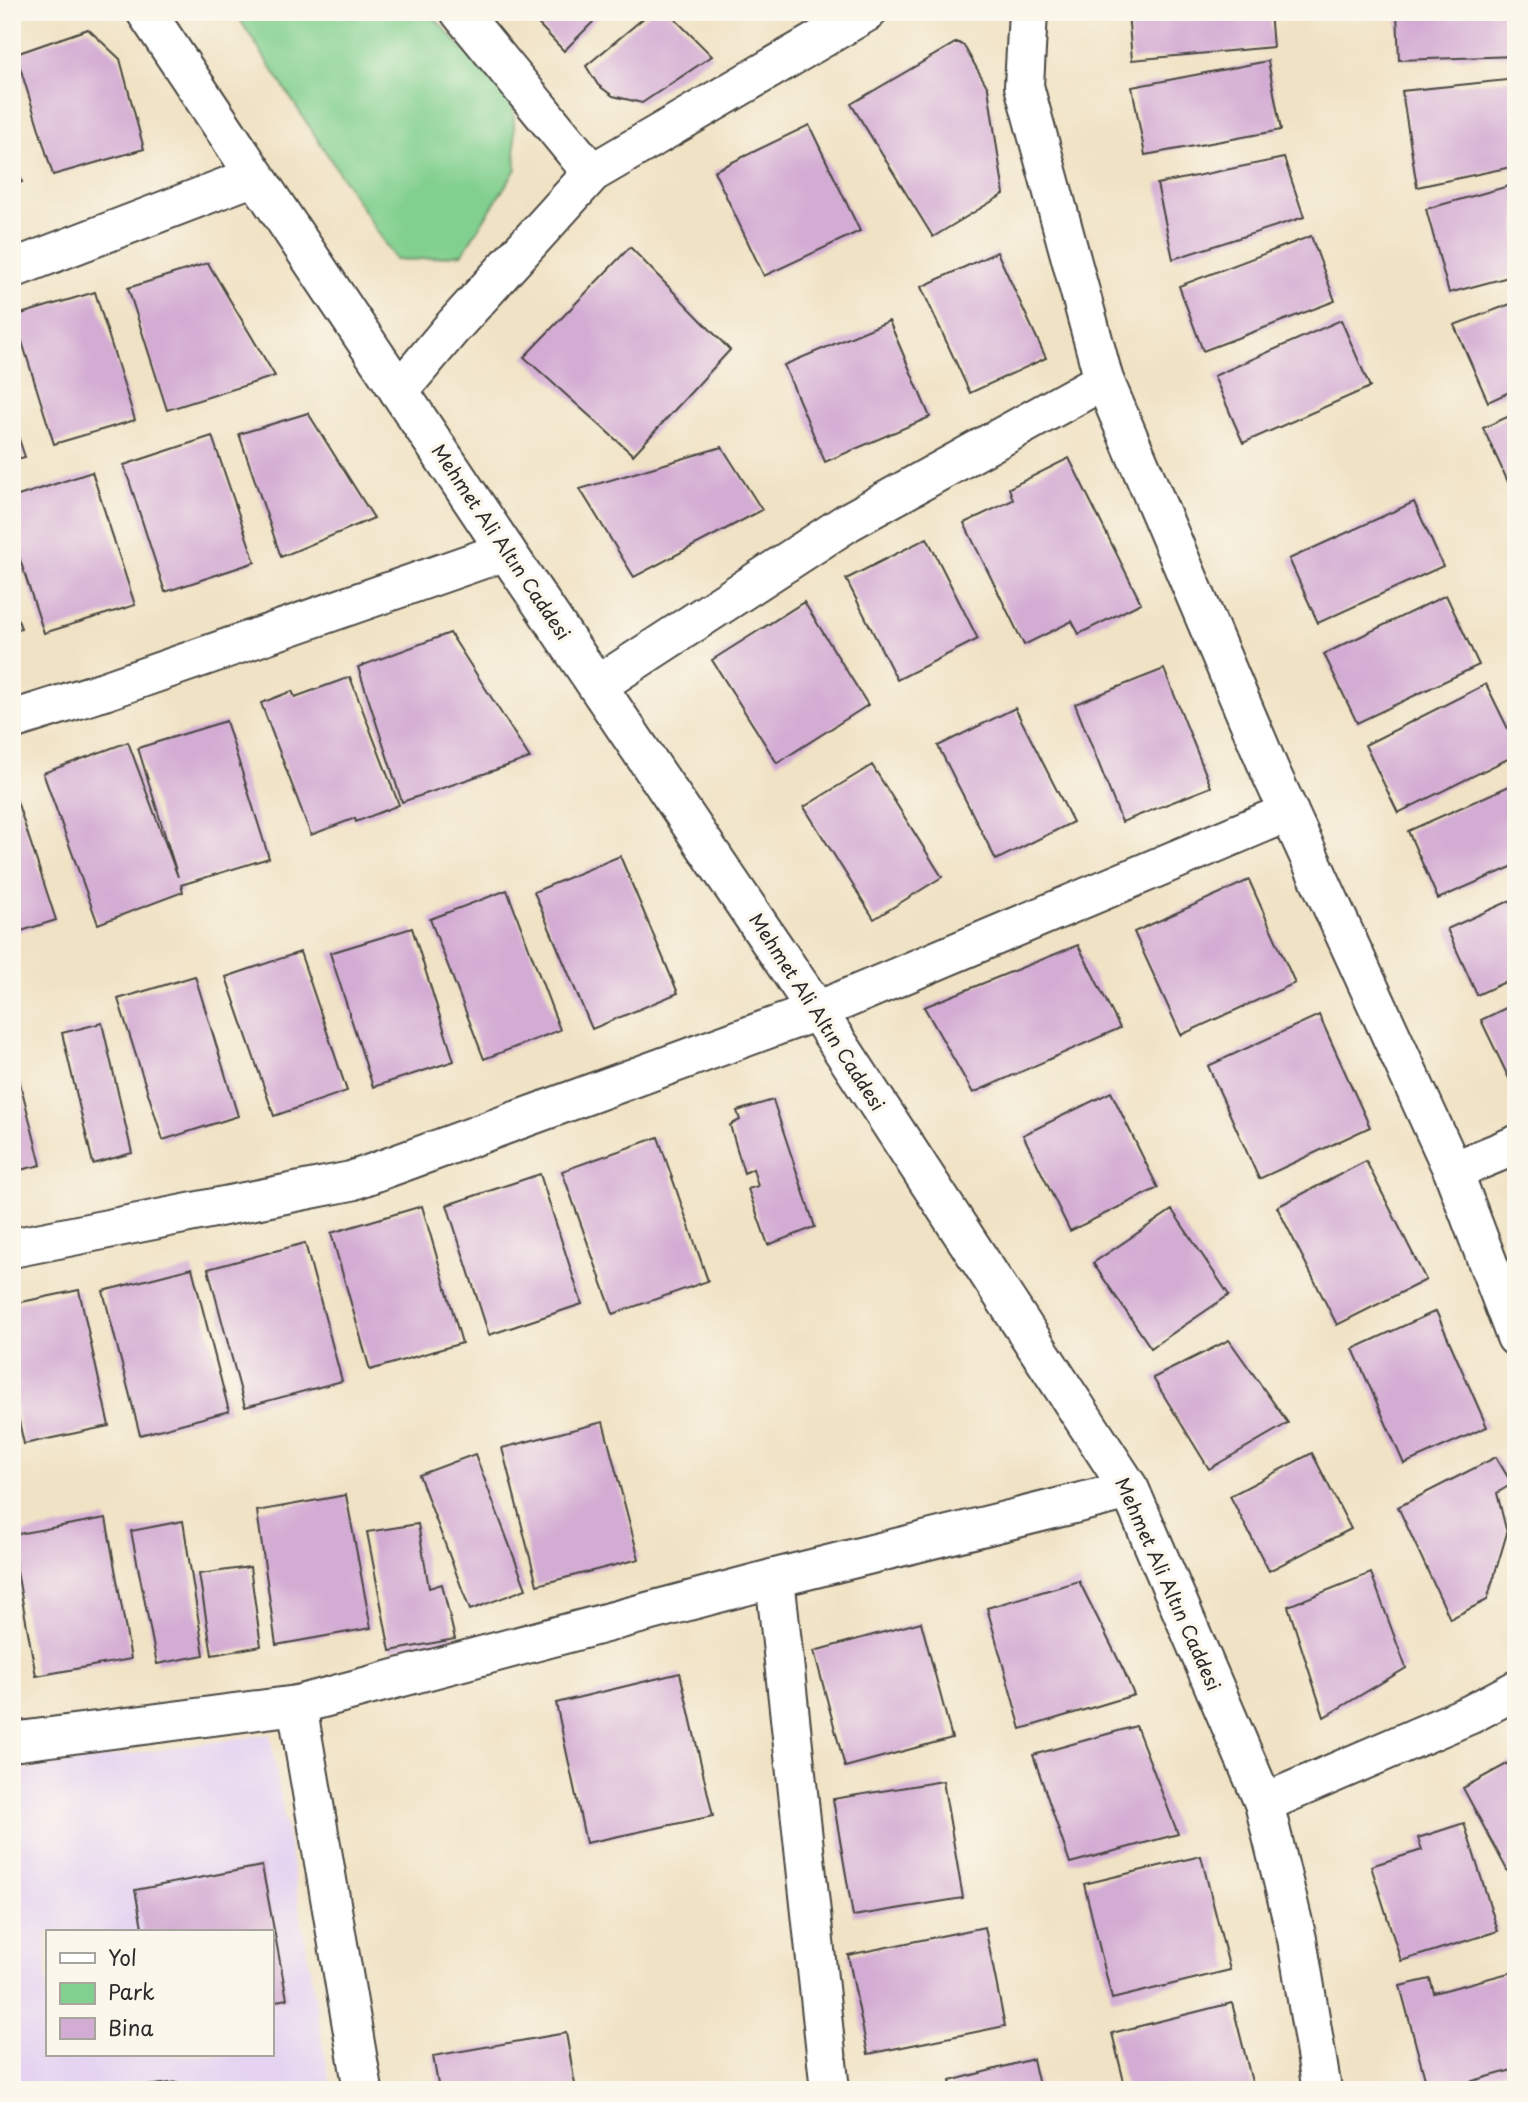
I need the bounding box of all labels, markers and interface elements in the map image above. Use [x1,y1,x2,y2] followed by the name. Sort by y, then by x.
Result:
[426,438,578,645] street label: Mehmet Ali Altın Caddesi
[743,907,892,1116] street label: Mehmet Ali Altın Caddesi
[1109,1472,1229,1695] street label: Mehmet Ali Altın Caddesi
[46,1930,273,2056] legend
[108,1941,137,1973] text: Yol
[108,1975,155,2007] text: Park
[108,2011,154,2043] text: Bina

